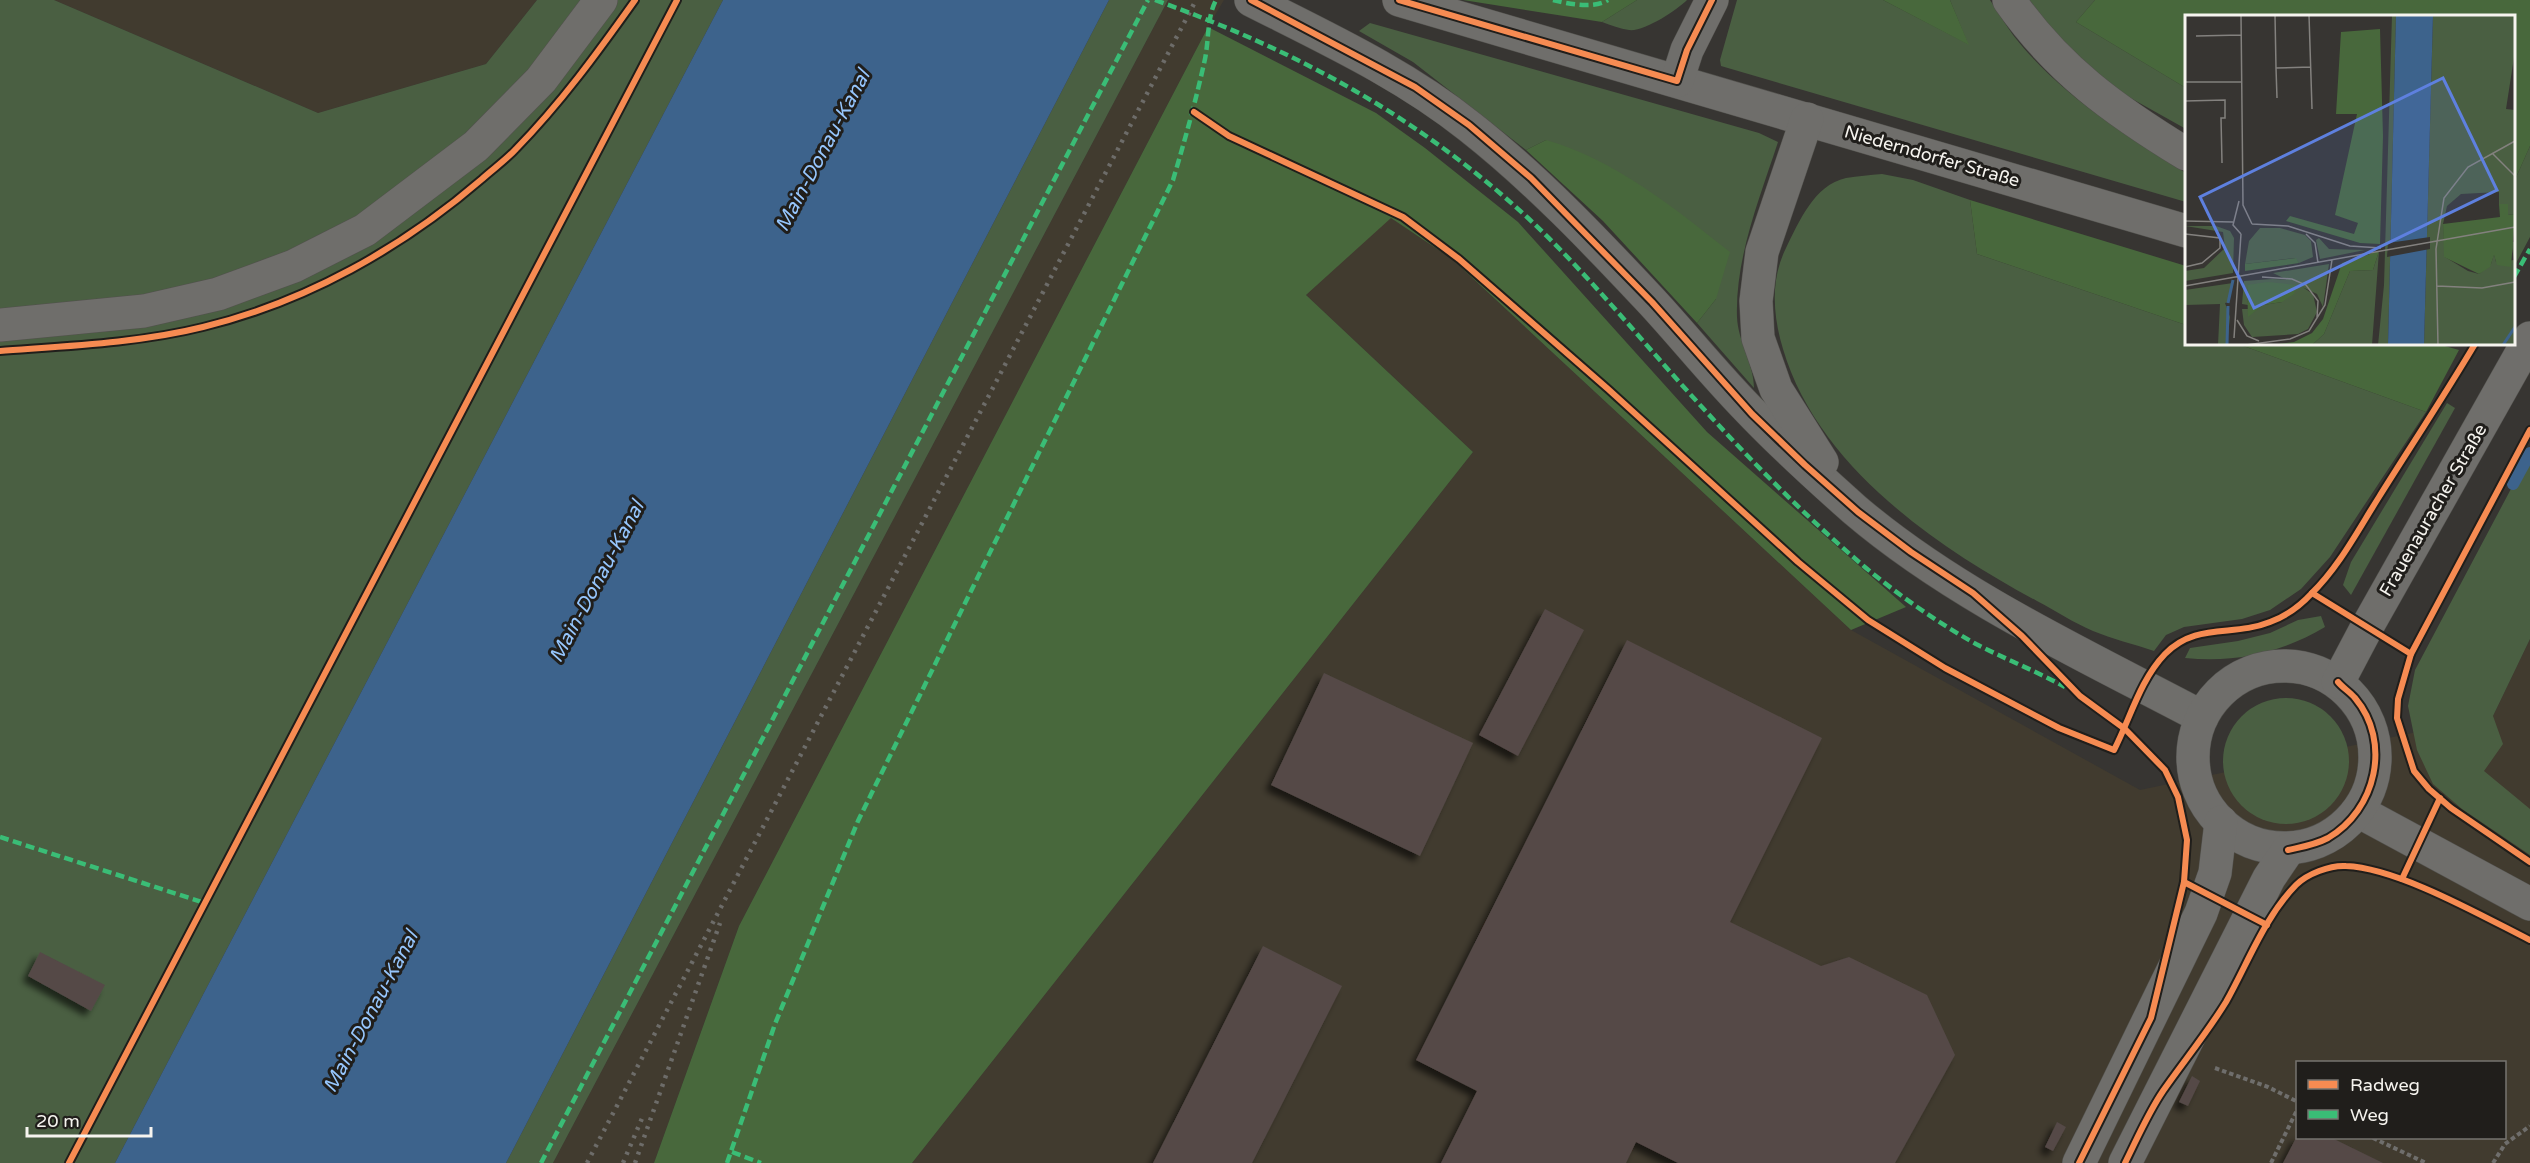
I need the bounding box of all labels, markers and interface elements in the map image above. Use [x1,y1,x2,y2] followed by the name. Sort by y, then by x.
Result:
[2185,15,2515,345] inset map
[770,64,877,236] water label: Main-Donau-Kanal
[1842,120,2022,192] street label: Niederndorfer Straße
[2375,420,2491,600] street label: Frauenauracher Straße
[544,495,651,667] water label: Main-Donau-Kanal
[318,925,425,1097] water label: Main-Donau-Kanal
[2296,1061,2506,1139] legend
[2350,1074,2420,1096] text: Radweg
[27,1100,152,1138] scale bar
[2350,1104,2389,1126] text: Weg
[36,1110,80,1132] text: 20 m

